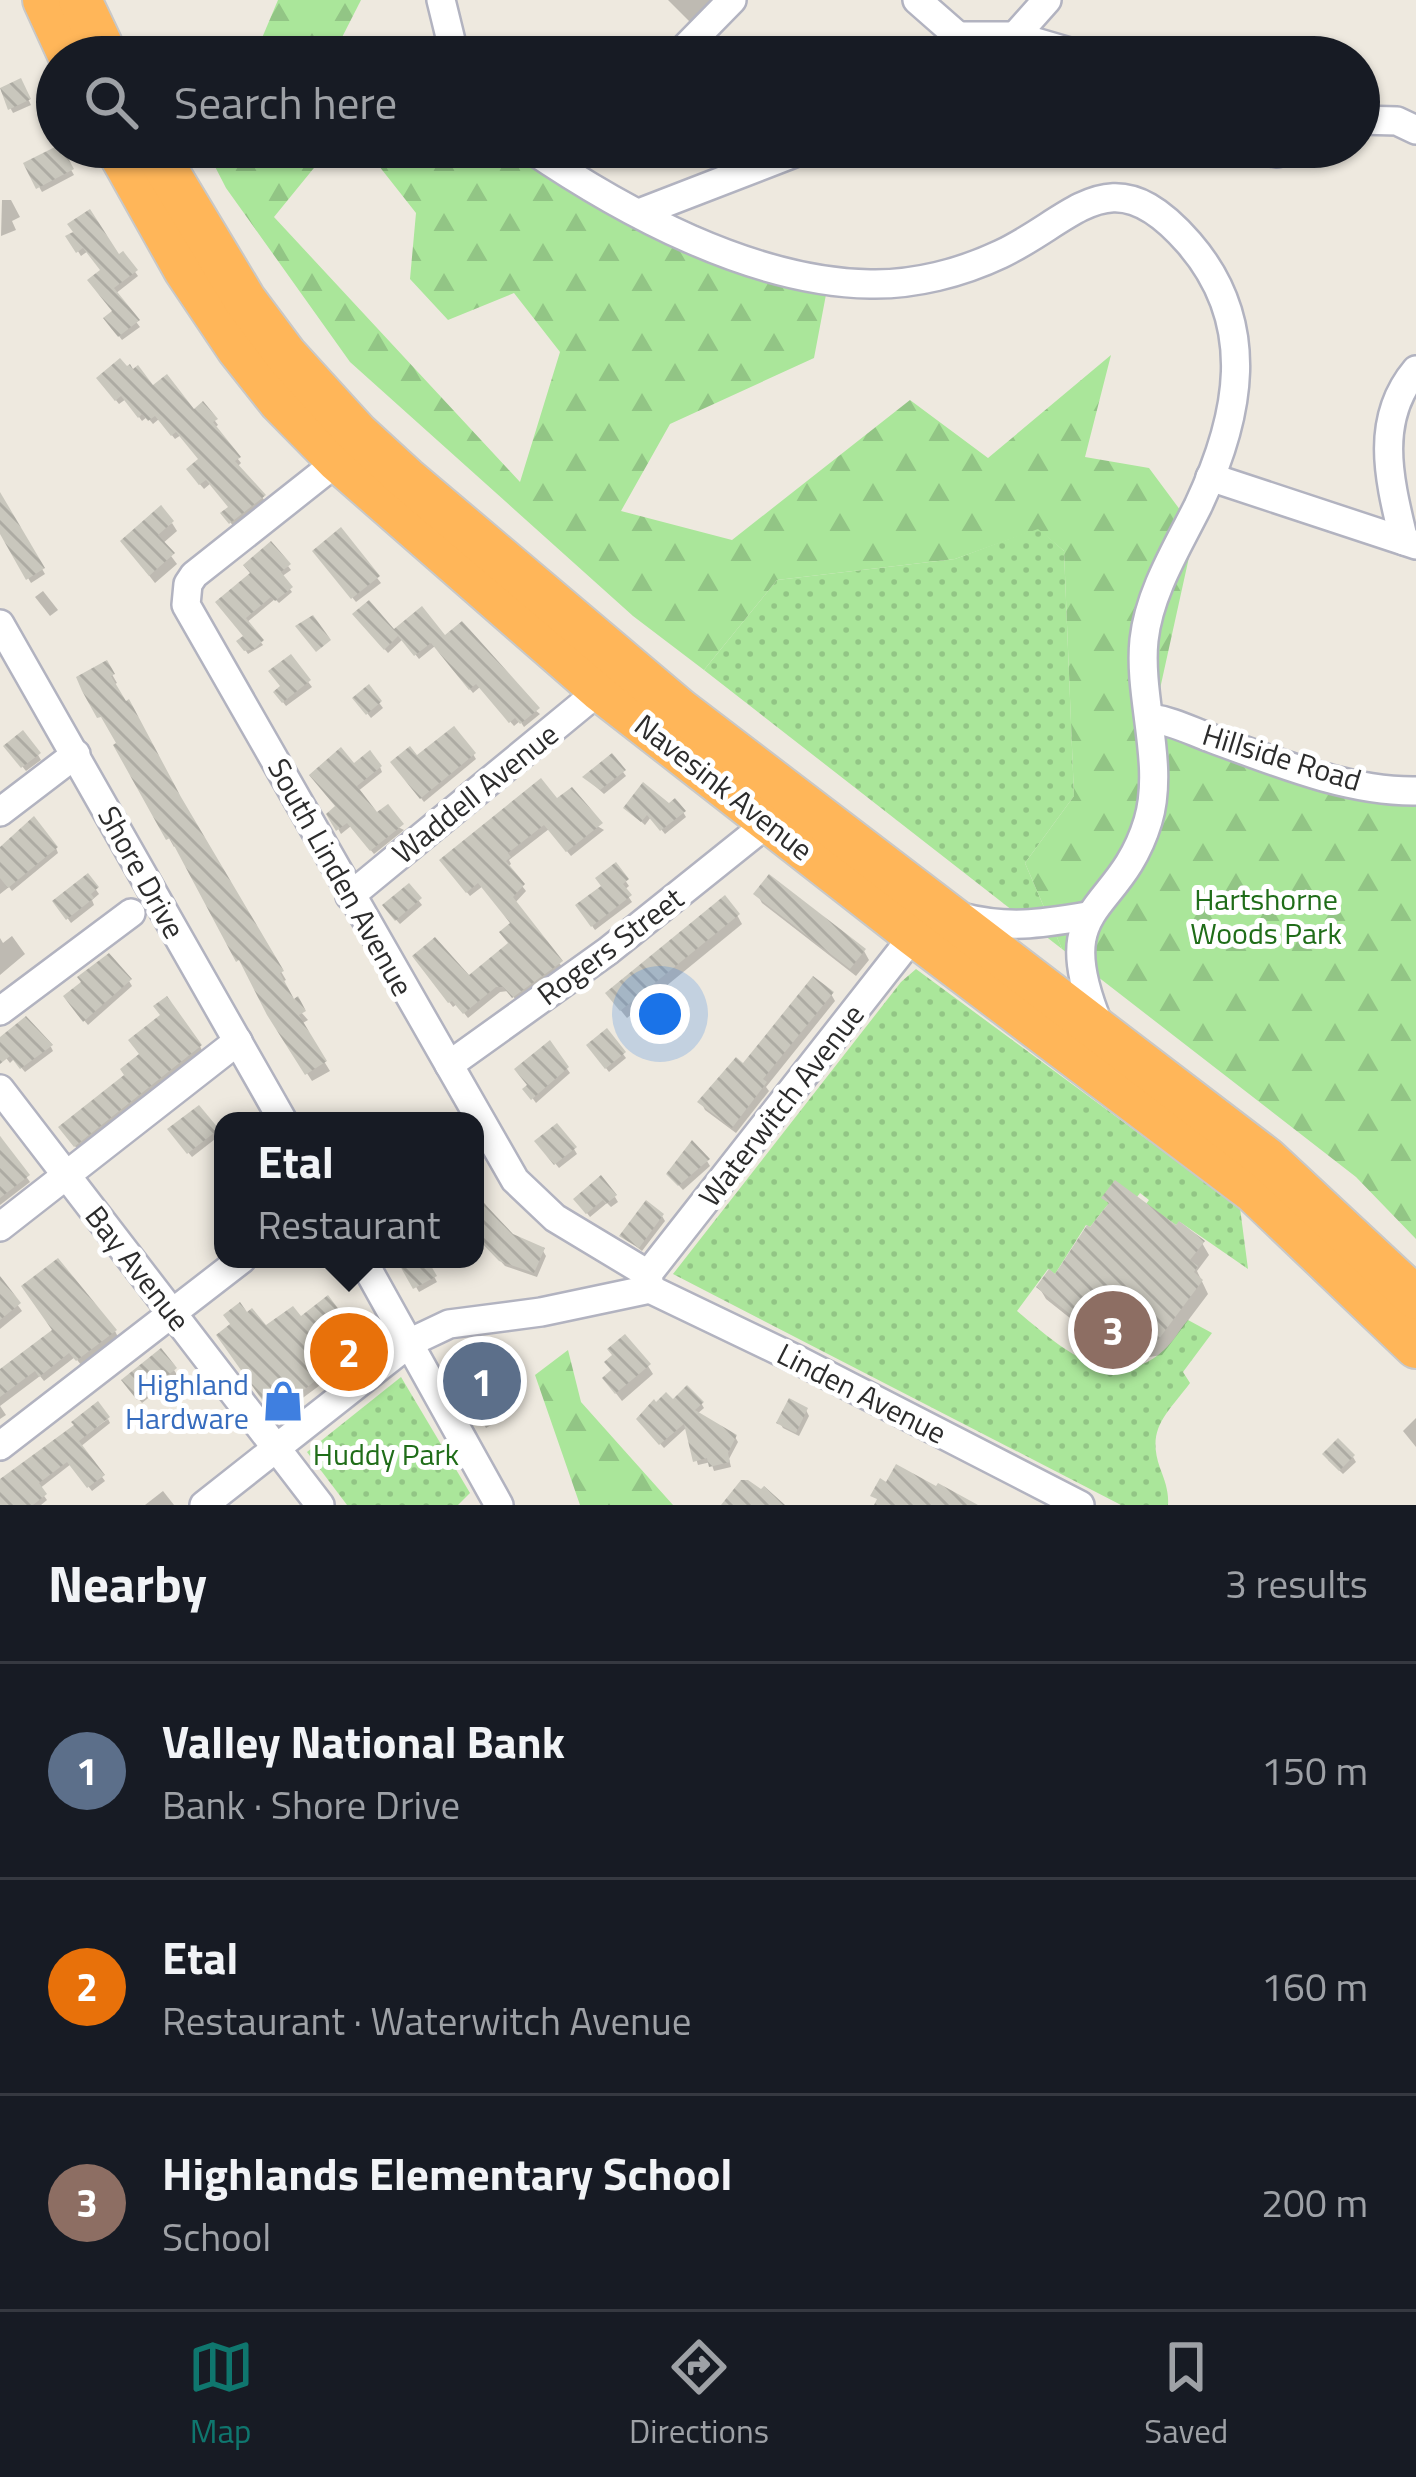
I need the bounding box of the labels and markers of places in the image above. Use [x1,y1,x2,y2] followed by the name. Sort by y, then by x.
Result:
[1074,1285,1152,1375] pin: 3
[310,1307,388,1397] pin: 2
[443,1336,521,1426] pin: 1
[125,1361,249,1441] place label: Highland Hardware
[260,1378,306,1424] shop icon: Highland Hardware

